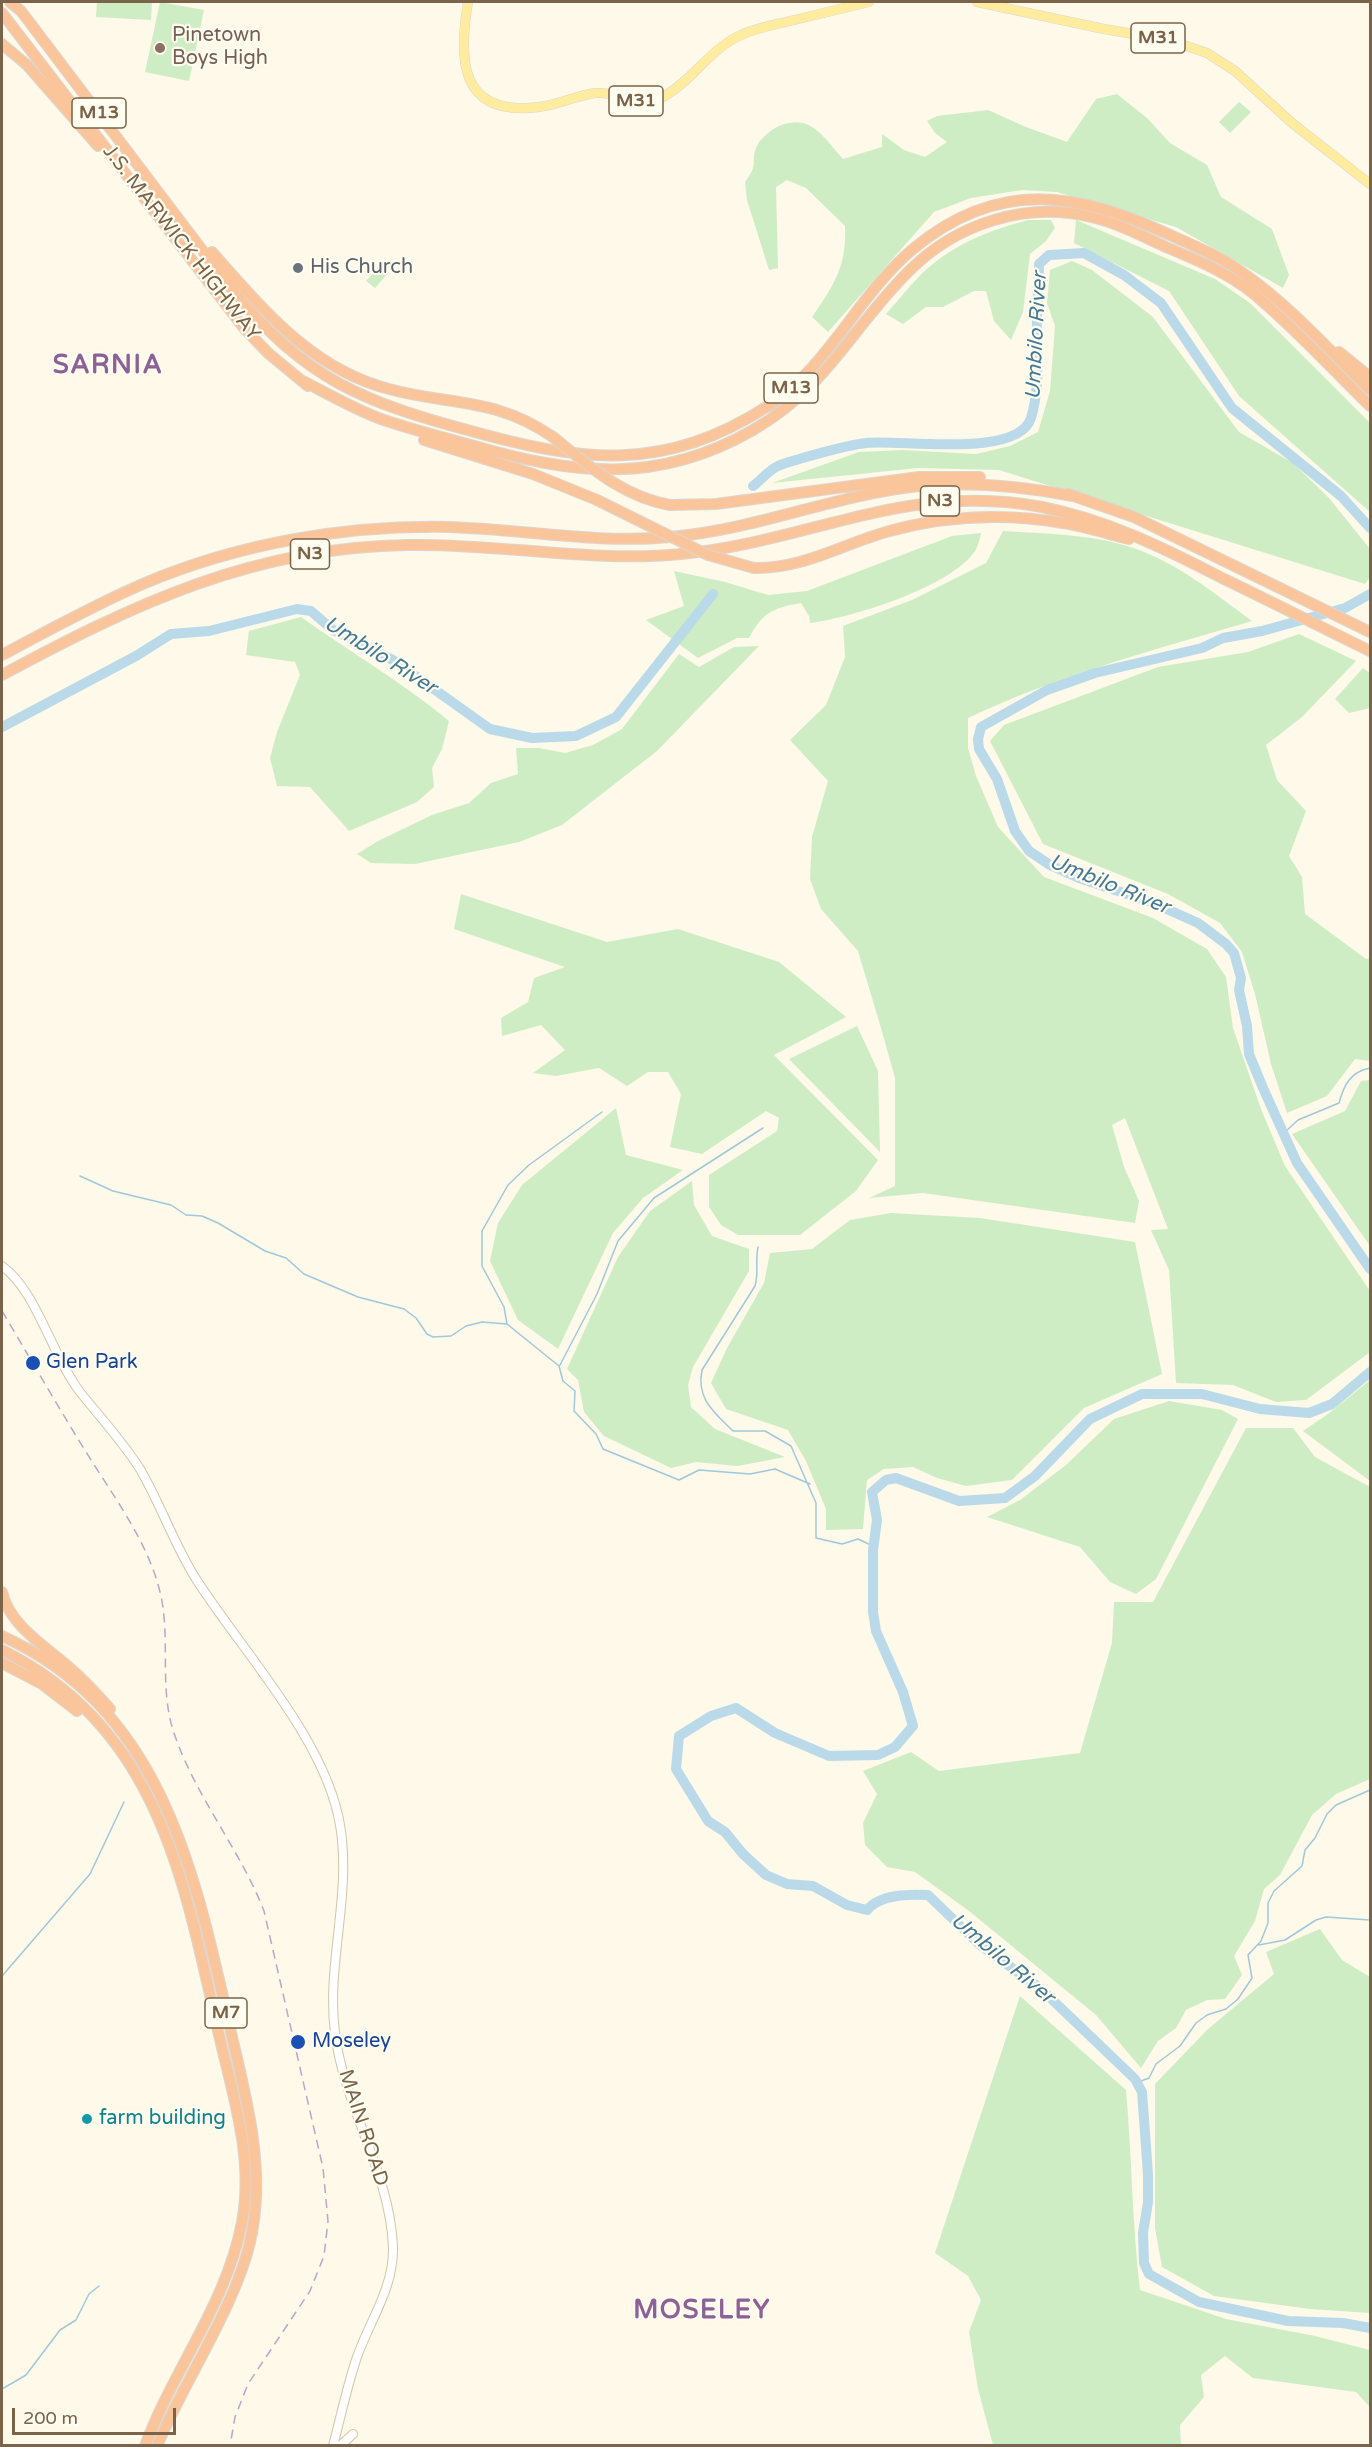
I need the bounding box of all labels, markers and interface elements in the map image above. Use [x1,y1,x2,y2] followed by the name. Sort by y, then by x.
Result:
[1131,23,1185,53] road number: M31
[172,24,268,71] place label: Pinetown Boys High
[153,41,167,55] marker: Pinetown Boys High
[609,86,663,116] road number: M31
[72,98,126,128] road number: M13
[97,140,265,346] street label: J.S. MARWICK HIGHWAY
[310,256,413,280] place label: His Church
[291,261,305,275] marker: His Church
[1021,272,1053,400] water label: Umbilo River
[53,350,163,382] district label: SARNIA
[764,373,818,403] road number: M13
[920,486,960,516] road number: N3
[290,539,330,569] road number: N3
[319,611,441,701] water label: Umbilo River
[1045,849,1173,921] water label: Umbilo River
[46,1351,138,1375] place label: Glen Park
[24,1354,42,1372] marker: Glen Park
[945,1908,1059,2010] water label: Umbilo River
[205,1998,247,2028] road number: M7
[312,2030,391,2054] place label: Moseley
[289,2033,307,2051] marker: Moseley
[333,2067,393,2189] street label: MAIN ROAD
[99,2107,226,2131] place label: farm building
[80,2112,94,2126] marker: farm building
[633,2295,771,2327] district label: MOSELEY
[15,2396,178,2434] scale bar
[23,2407,78,2429] text: 200 m

